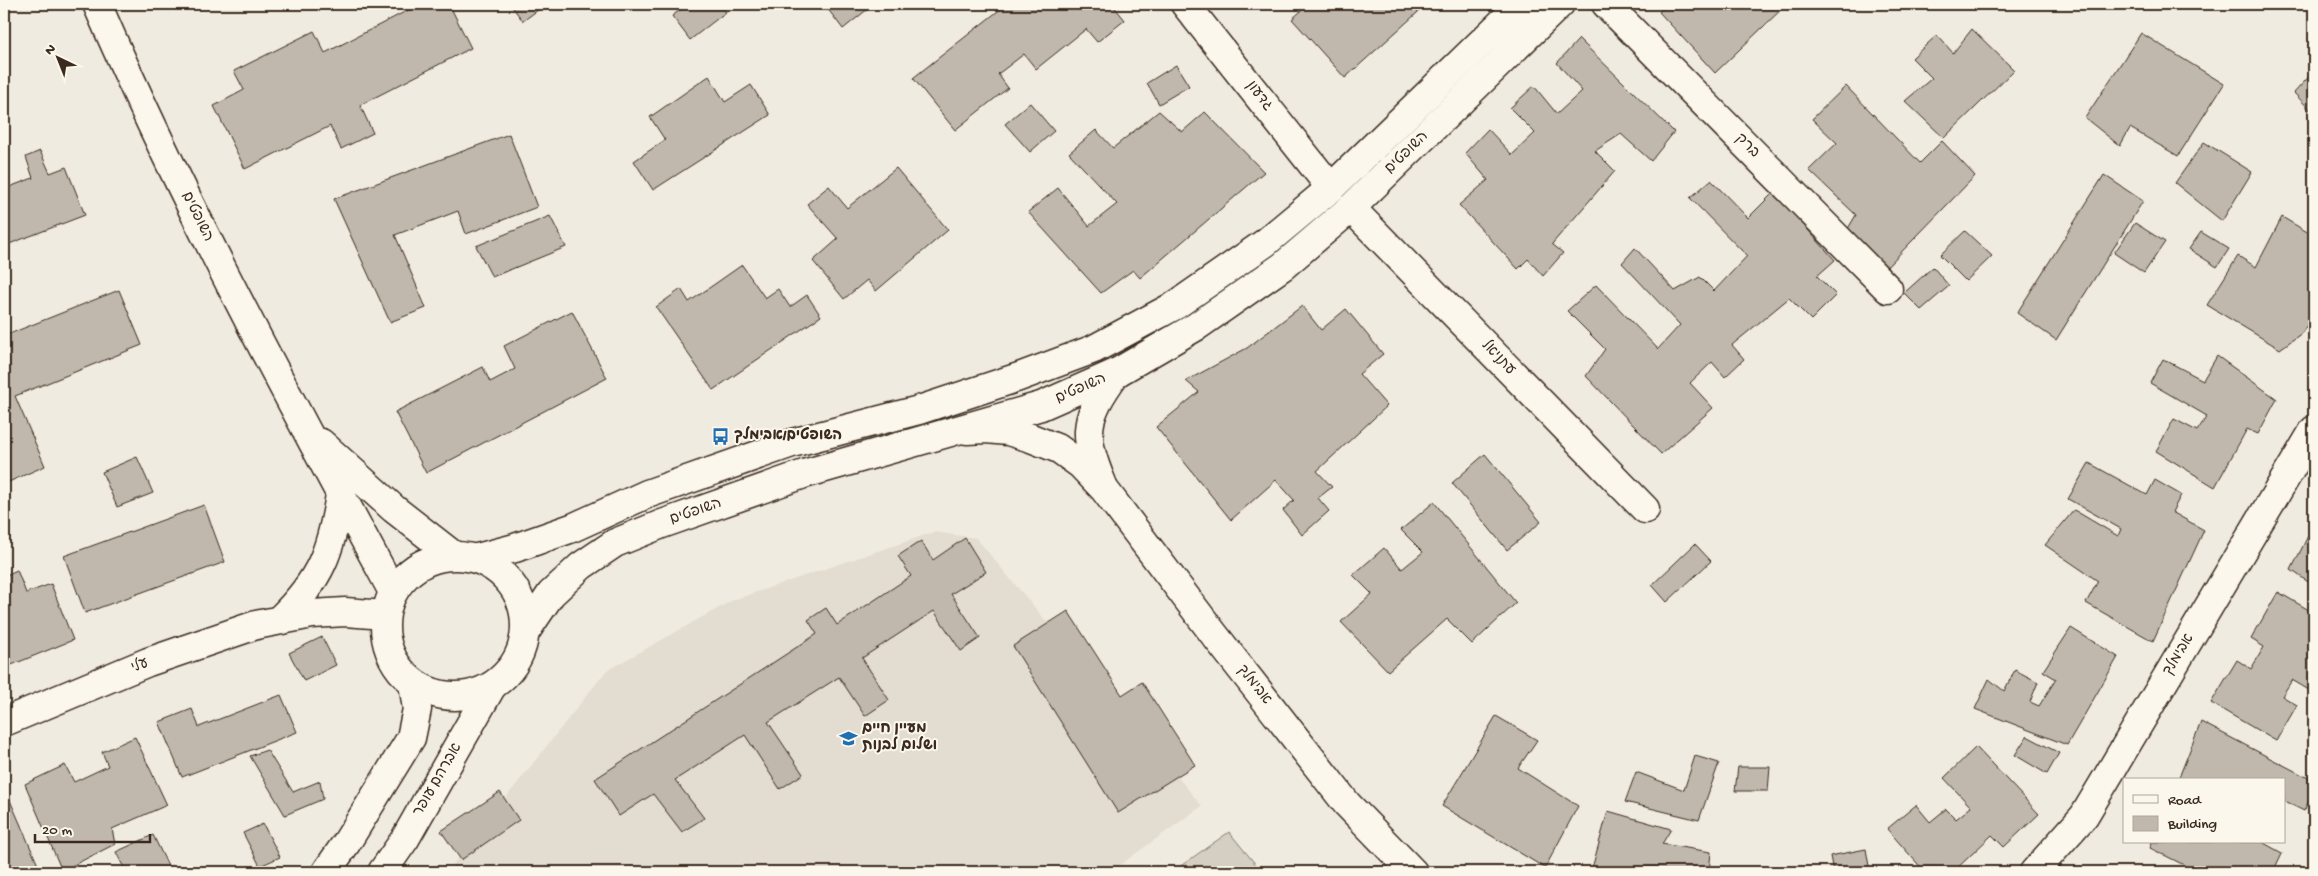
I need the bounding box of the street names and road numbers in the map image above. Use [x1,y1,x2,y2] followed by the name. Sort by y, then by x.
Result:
[1242,77,1276,115] street label: גדעון
[1381,128,1433,178] street label: השופטים
[1731,130,1763,162] street label: ברק
[177,189,217,245] street label: השופטים
[1477,336,1520,379] street label: עתניאל
[1053,370,1109,408] street label: השופטים
[668,495,724,529] street label: השופטים
[2159,630,2199,679] street label: אבימלך
[128,654,151,678] street label: עלי
[1233,661,1276,709] street label: אבימלך
[410,740,466,820] street label: אברהם עופר

